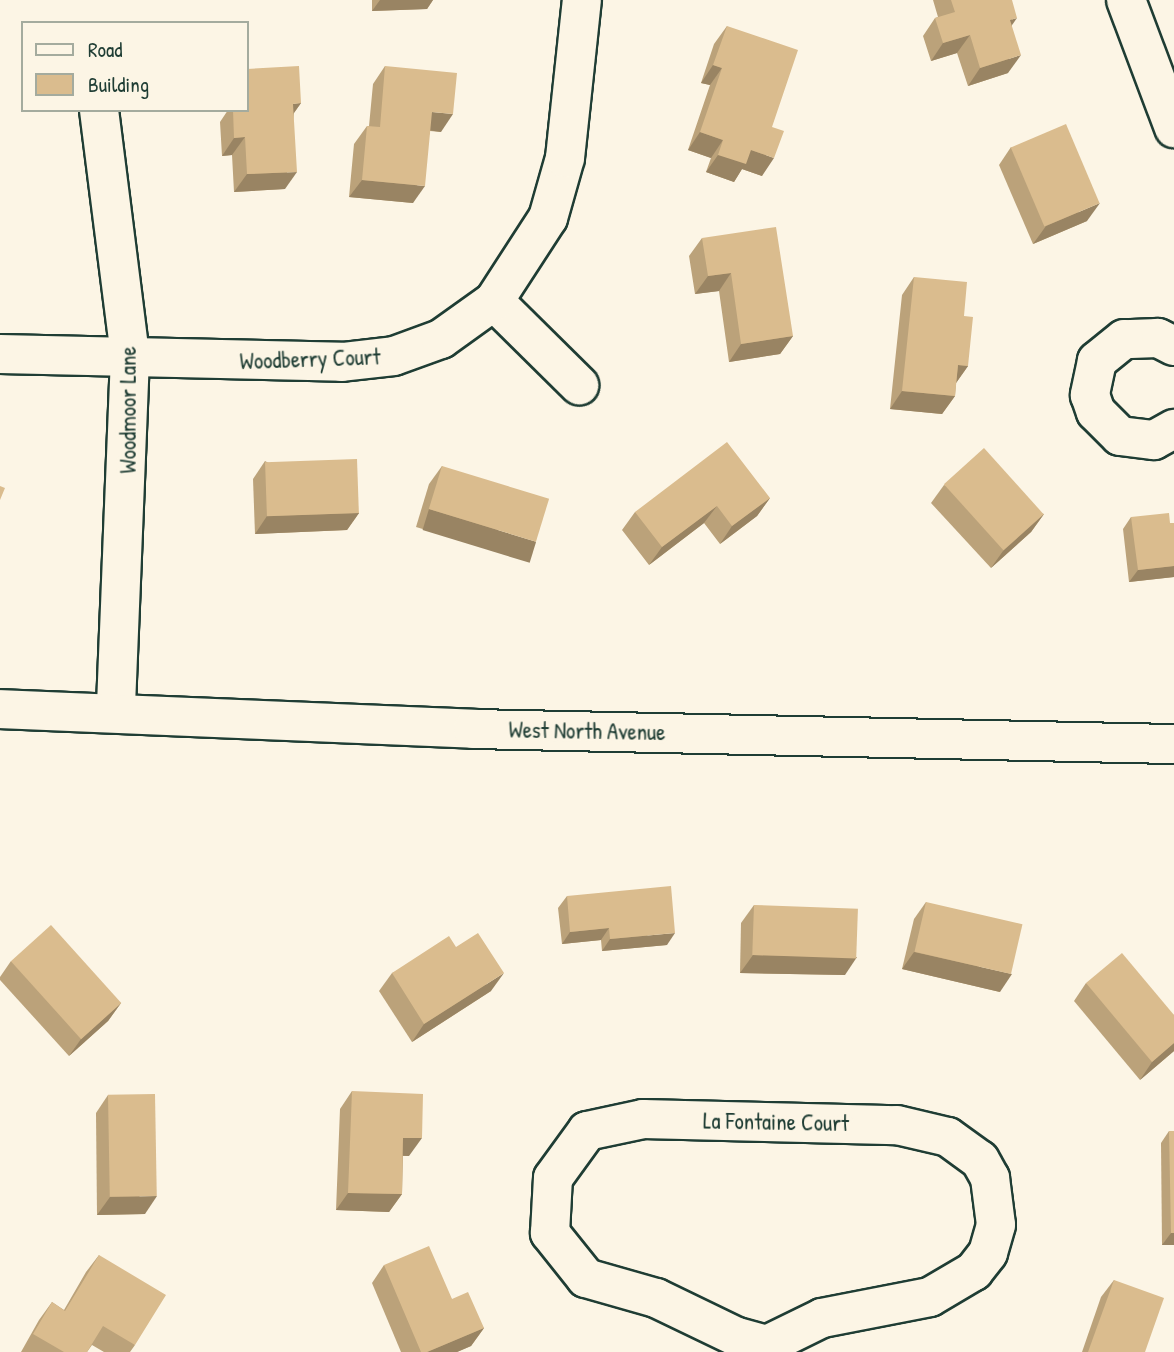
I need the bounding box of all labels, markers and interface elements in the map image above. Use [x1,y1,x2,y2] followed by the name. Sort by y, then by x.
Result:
[21,21,248,112] legend
[88,35,122,64] text: Road
[88,70,149,99] text: Building
[239,343,381,375] street label: Woodberry Court
[114,346,142,474] street label: Woodmoor Lane
[508,716,666,746] street label: West North Avenue
[703,1107,849,1137] street label: La Fontaine Court

